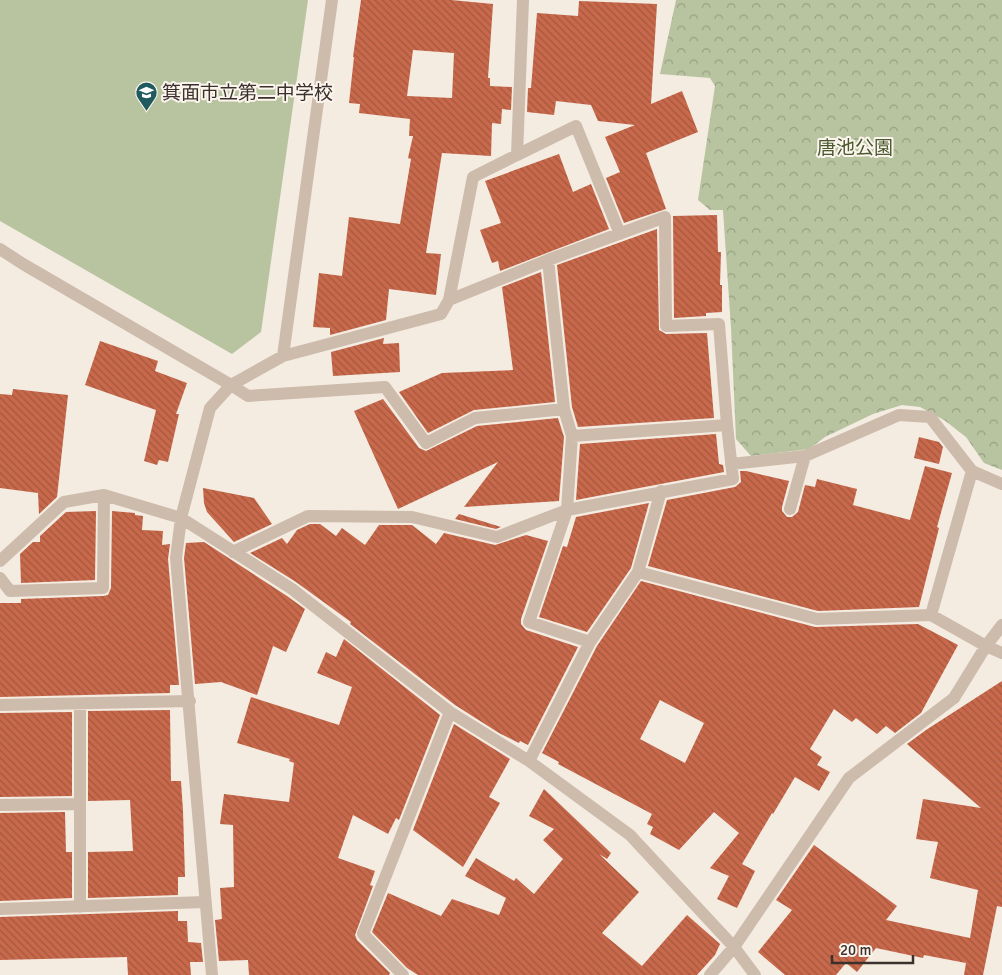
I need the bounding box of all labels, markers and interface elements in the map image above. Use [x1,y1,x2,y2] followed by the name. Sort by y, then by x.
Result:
[134,80,158,111] school or university icon: 箕面市立第二中学校
[162,81,333,105] place label: 箕面市立第二中学校
[817,136,893,160] park label: 唐池公園
[832,932,913,964] scale bar
[840,941,871,959] text: 20 m

